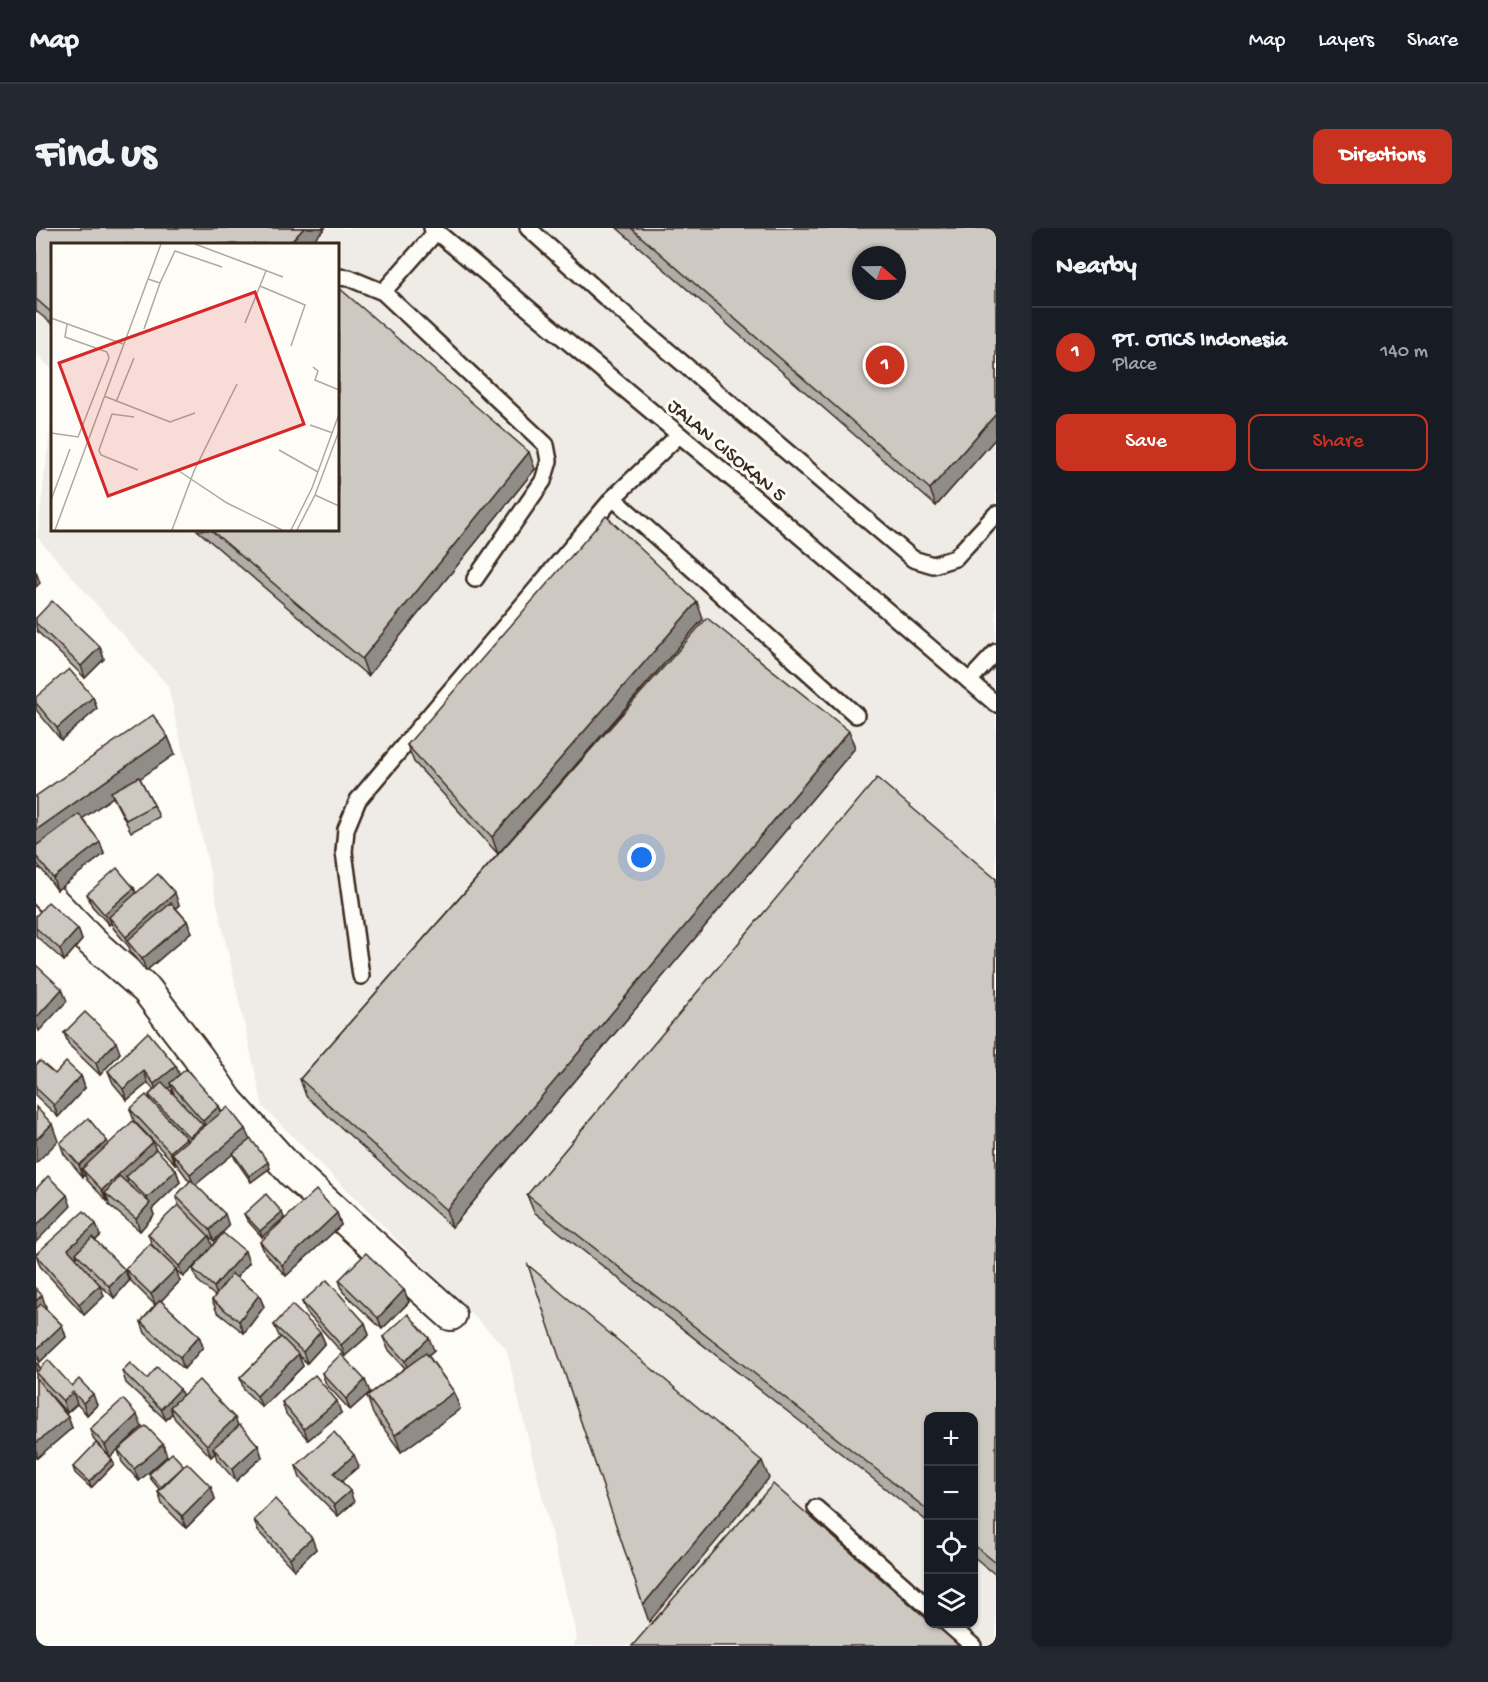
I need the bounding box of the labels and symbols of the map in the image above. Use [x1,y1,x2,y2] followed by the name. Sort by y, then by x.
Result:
[51,243,339,531] inset map
[852,246,906,300] north arrow
[866,342,904,388] pin: 1
[662,395,790,508] street label: JALAN CISOKAN 5
[627,843,656,872] your location

